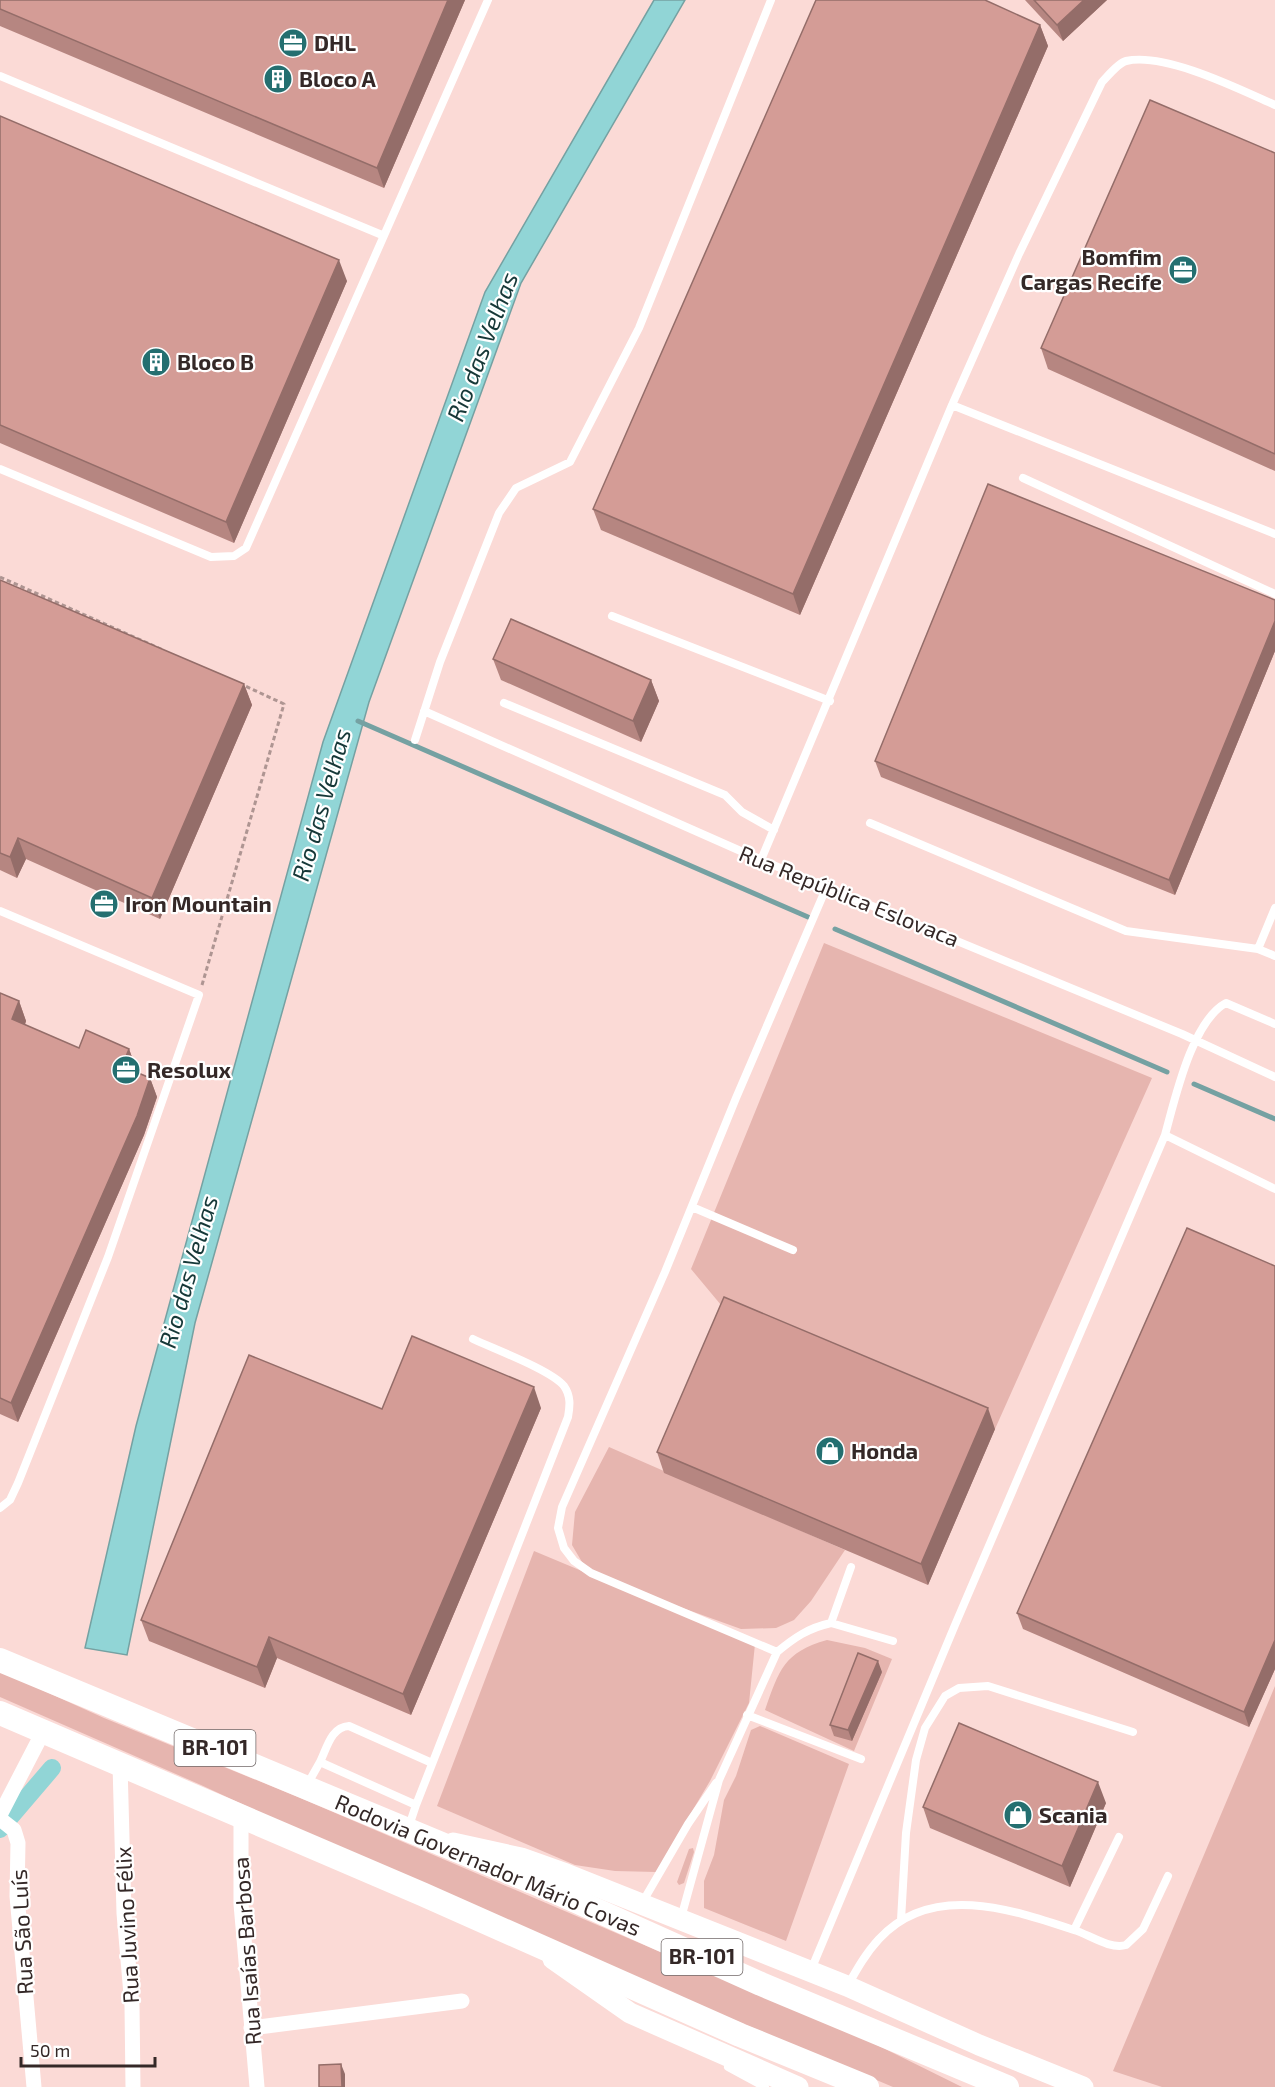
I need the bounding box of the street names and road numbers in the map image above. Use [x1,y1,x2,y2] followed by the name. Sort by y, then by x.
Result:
[736,839,963,951] street label: Rua República Eslovaca
[174,1730,256,1766] road number: BR-101
[332,1788,645,1940] street label: Rodovia Governador Mário Covas
[109,1846,143,2004] street label: Rua Juvino Félix
[226,1856,266,2046] street label: Rua Isaías Barbosa
[5,1869,37,1995] street label: Rua São Luís
[662,1939,742,1975] road number: BR-101

